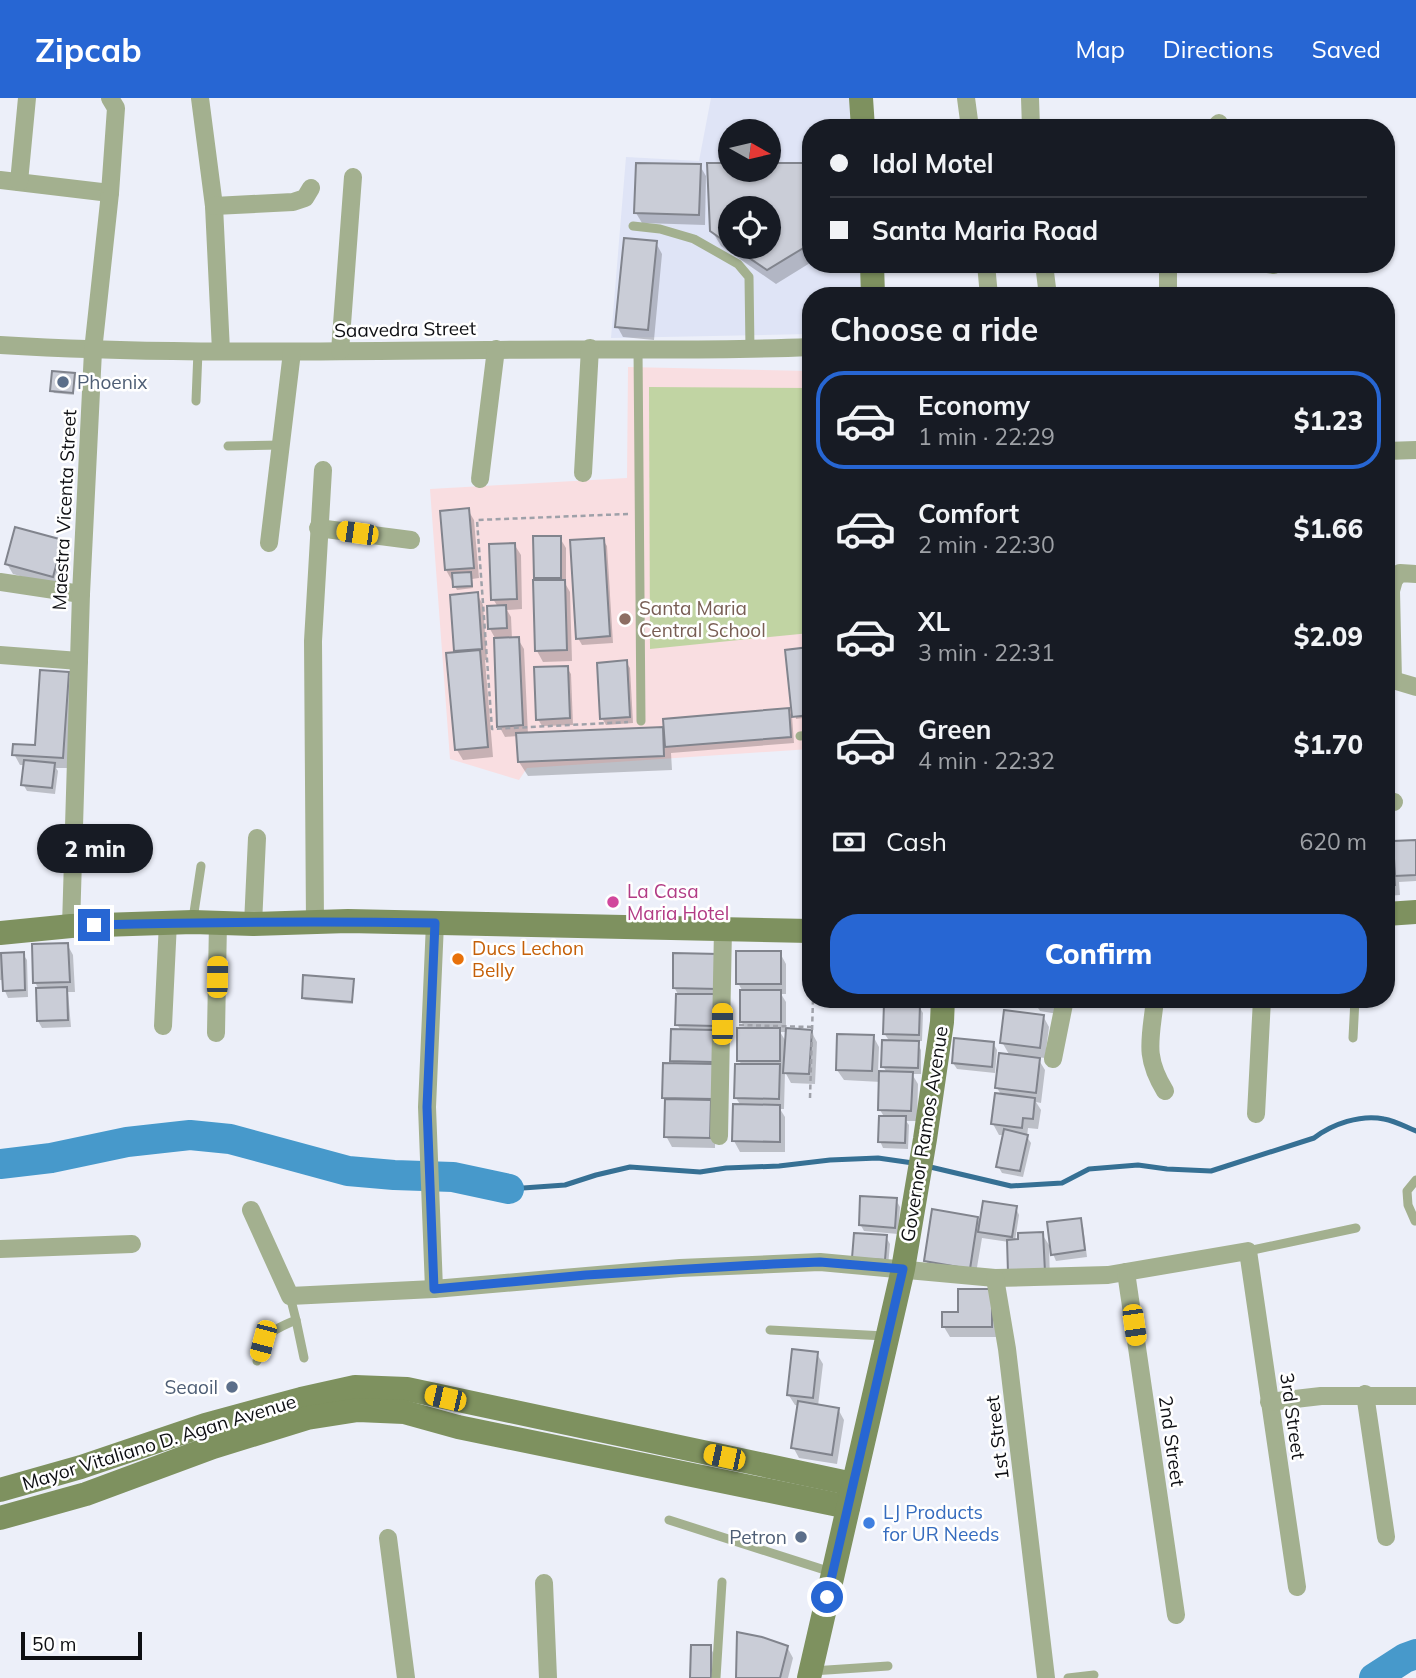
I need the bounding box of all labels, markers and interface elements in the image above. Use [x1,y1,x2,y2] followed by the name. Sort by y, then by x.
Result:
[35,29,142,70] text: Zipcab
[1075,34,1125,64] text: Map
[1163,34,1274,64] text: Directions
[1312,34,1381,64] text: Saved
[718,119,780,182] north arrow
[718,119,781,259] map controls
[872,147,993,180] text: Idol Motel
[718,196,781,259] button: locate
[872,214,1098,247] text: Santa Maria Road
[830,309,1038,349] text: Choose a ride
[334,316,477,342] street label: Saavedra Street
[77,370,148,394] place label: Phoenix
[55,374,71,390] marker: Phoenix
[834,389,897,452] icon: car
[918,389,1030,422] text: Economy
[1294,404,1363,437] text: $1.23
[47,409,81,611] street label: Maestra Vicenta Street
[918,422,1055,451] text: 1 min · 22:29
[834,497,897,560] icon: car
[918,497,1019,530] text: Comfort
[1294,512,1363,545] text: $1.66
[335,520,380,546] car
[918,530,1055,559] text: 2 min · 22:30
[639,596,766,642] place label: Santa Maria Central School
[834,605,897,668] icon: car
[918,605,950,638] text: XL
[617,611,633,627] marker: Santa Maria Central School
[1294,620,1363,653] text: $2.09
[918,638,1055,667] text: 3 min · 22:31
[834,713,897,776] icon: car
[918,713,991,746] text: Green
[1294,728,1363,761] text: $1.70
[918,746,1055,775] text: 4 min · 22:32
[830,823,868,861] icon: cash
[36,824,152,872] callout: 2 min
[886,825,947,858] text: Cash
[1299,827,1367,856] text: 620 m
[64,834,126,863] text: 2 min
[627,879,729,925] place label: La Casa Maria Hotel
[605,894,621,910] marker: La Casa Maria Hotel
[78,909,110,941] route end
[830,914,1367,994] button: Confirm
[472,936,584,982] place label: Ducs Lechon Belly
[450,951,466,967] marker: Ducs Lechon Belly
[207,956,228,998] car
[712,1003,733,1045] car
[895,1024,953,1244] street label: Governor Ramos Avenue
[1121,1303,1148,1347] car
[248,1318,279,1364] car
[1275,1371,1311,1461] street label: 3rd Street
[165,1375,218,1399] place label: Seaoil
[224,1379,240,1395] marker: Seaoil
[423,1383,468,1413] car
[19,1389,299,1495] street label: Mayor Vitaliano D. Agan Avenue
[980,1394,1014,1482] street label: 1st Street
[1154,1394,1190,1488] street label: 2nd Street
[702,1442,747,1472] car
[883,1500,1000,1546] place label: LJ Products for UR Needs
[861,1515,877,1531] marker: LJ Products for UR Needs
[729,1525,787,1549] place label: Petron
[793,1529,809,1545] marker: Petron
[811,1581,843,1613] route start
[21,1629,142,1661] scale bar
[32,1632,76,1656] text: 50 m

